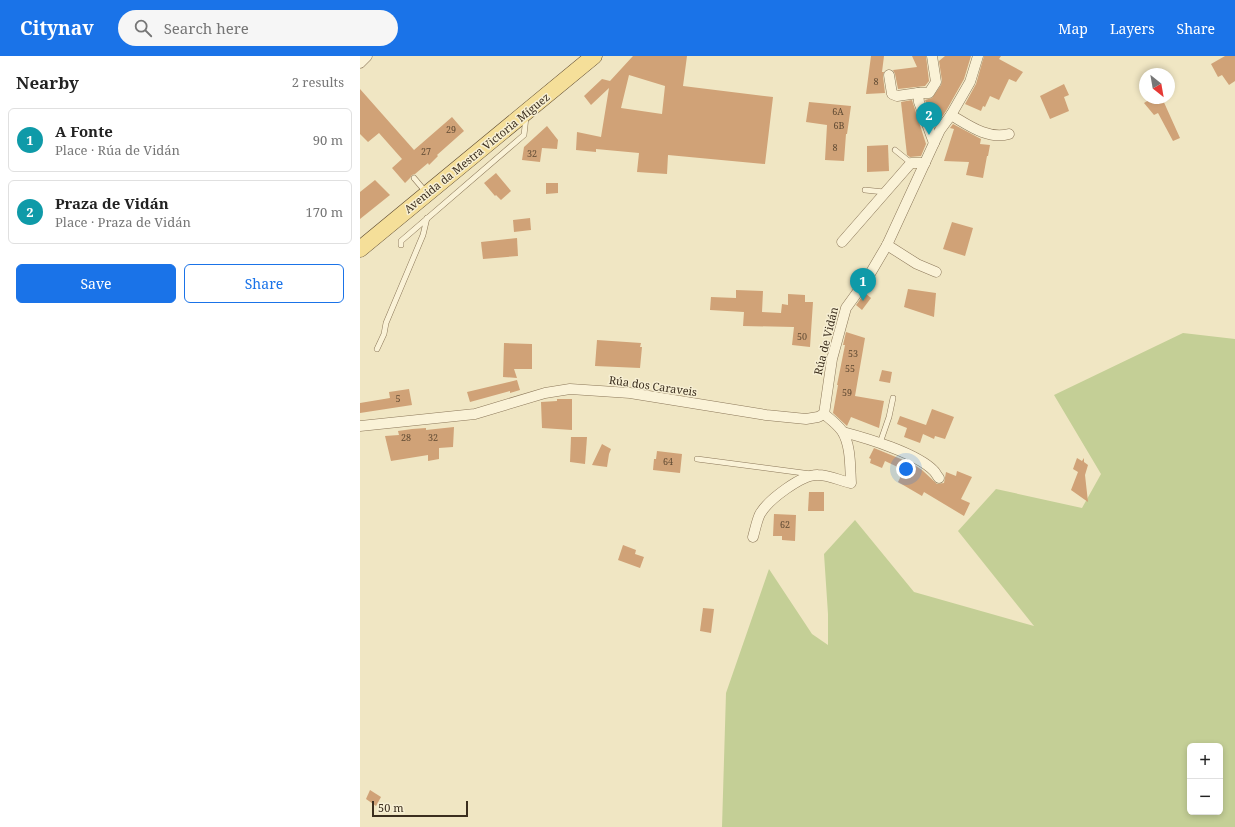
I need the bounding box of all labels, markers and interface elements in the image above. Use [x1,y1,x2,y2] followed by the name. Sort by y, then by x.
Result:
[118,10,398,46] search box
[20,15,94,41] text: Citynav
[132,17,154,39] icon: search
[164,18,249,38] text: Search here
[1058,19,1088,38] text: Map
[1110,19,1155,38] text: Layers
[1177,19,1215,38] text: Share
[1139,68,1175,104] north arrow
[16,71,79,94] text: Nearby
[292,73,344,91] text: 2 results
[873,75,879,88] house number: 8
[401,89,553,216] street label: Avenida da Mestra Victoria Míguez
[916,102,942,135] pin: 2
[832,105,844,118] house number: 6A
[834,119,845,132] house number: 6B
[55,121,113,141] text: A Fonte
[446,123,456,136] house number: 29
[26,131,34,149] text: 1
[313,131,343,149] text: 90 m
[55,141,180,159] text: Place · Rúa de Vidán
[832,141,838,154] house number: 8
[421,145,431,158] house number: 27
[527,147,537,160] house number: 32
[55,193,169,213] text: Praza de Vidán
[26,203,34,221] text: 2
[306,203,343,221] text: 170 m
[55,213,191,231] text: Place · Praza de Vidán
[16,264,176,303] button: Save
[184,264,344,303] button: Share
[850,268,876,301] pin: 1
[810,305,841,377] street label: Rúa de Vidán
[797,330,807,343] house number: 50
[848,347,858,360] house number: 53
[845,362,855,375] house number: 55
[608,372,698,399] street label: Rúa dos Caraveis
[842,386,852,399] house number: 59
[395,392,401,405] house number: 5
[401,431,411,444] house number: 28
[428,431,438,444] house number: 32
[663,455,673,468] house number: 64
[896,459,916,479] your location
[780,518,790,531] house number: 62
[1187,743,1223,815] map controls
[1187,743,1223,779] button: +
[1187,779,1223,815] button: −
[372,799,468,818] scale bar
[378,800,404,815] text: 50 m

